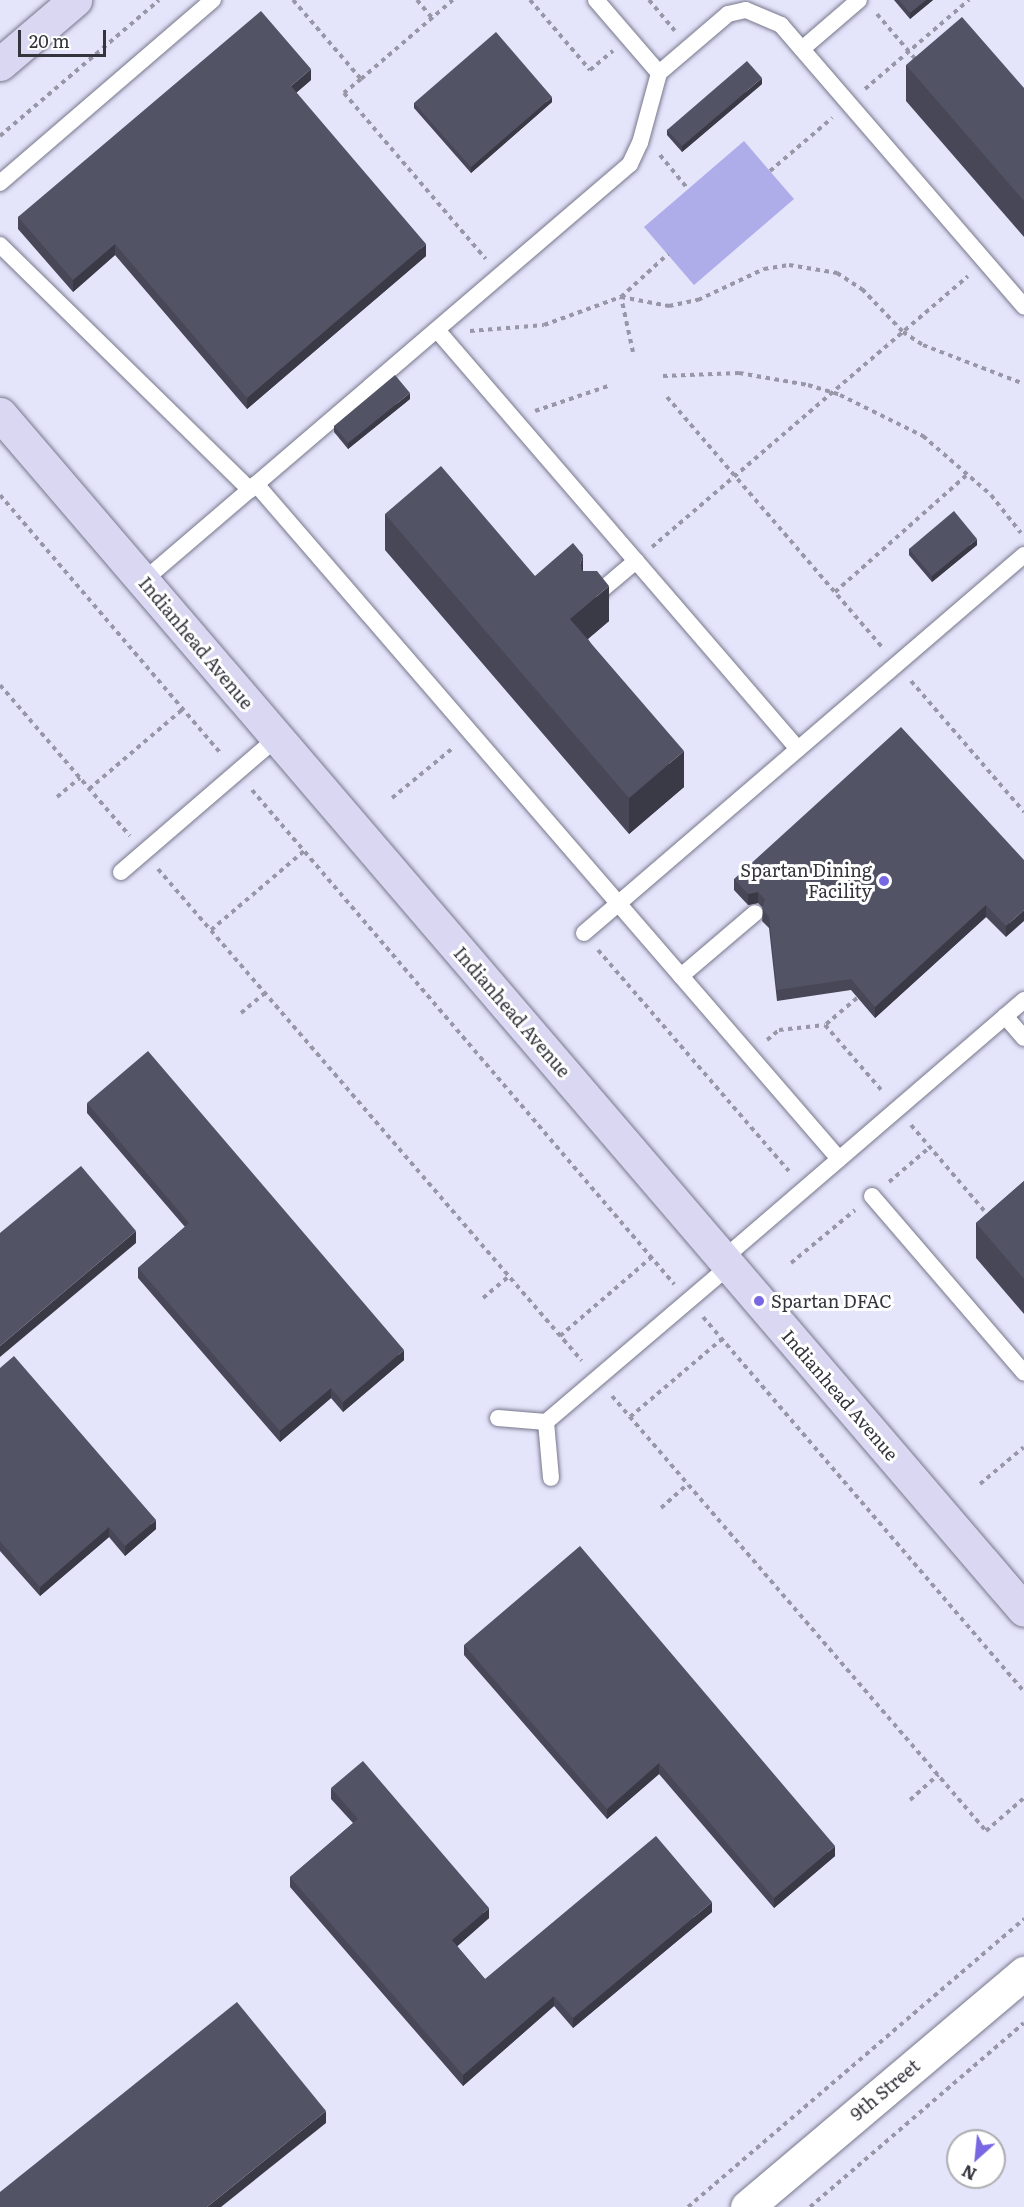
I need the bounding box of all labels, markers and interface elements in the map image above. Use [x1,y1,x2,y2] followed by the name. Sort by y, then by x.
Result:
[21,18,110,56] scale bar
[29,27,70,54] text: 20 m
[134,572,258,714] street label: Indianhead Avenue
[740,860,872,902] place label: Spartan Dining Facility
[877,874,891,888] marker: Spartan Dining Facility
[449,942,575,1082] street label: Indianhead Avenue
[771,1290,892,1312] place label: Spartan DFAC
[752,1294,766,1308] marker: Spartan DFAC
[777,1325,903,1465] street label: Indianhead Avenue
[846,2055,924,2125] street label: 9th Street
[946,2129,1006,2189] north arrow
[957,2160,980,2187] text: N

